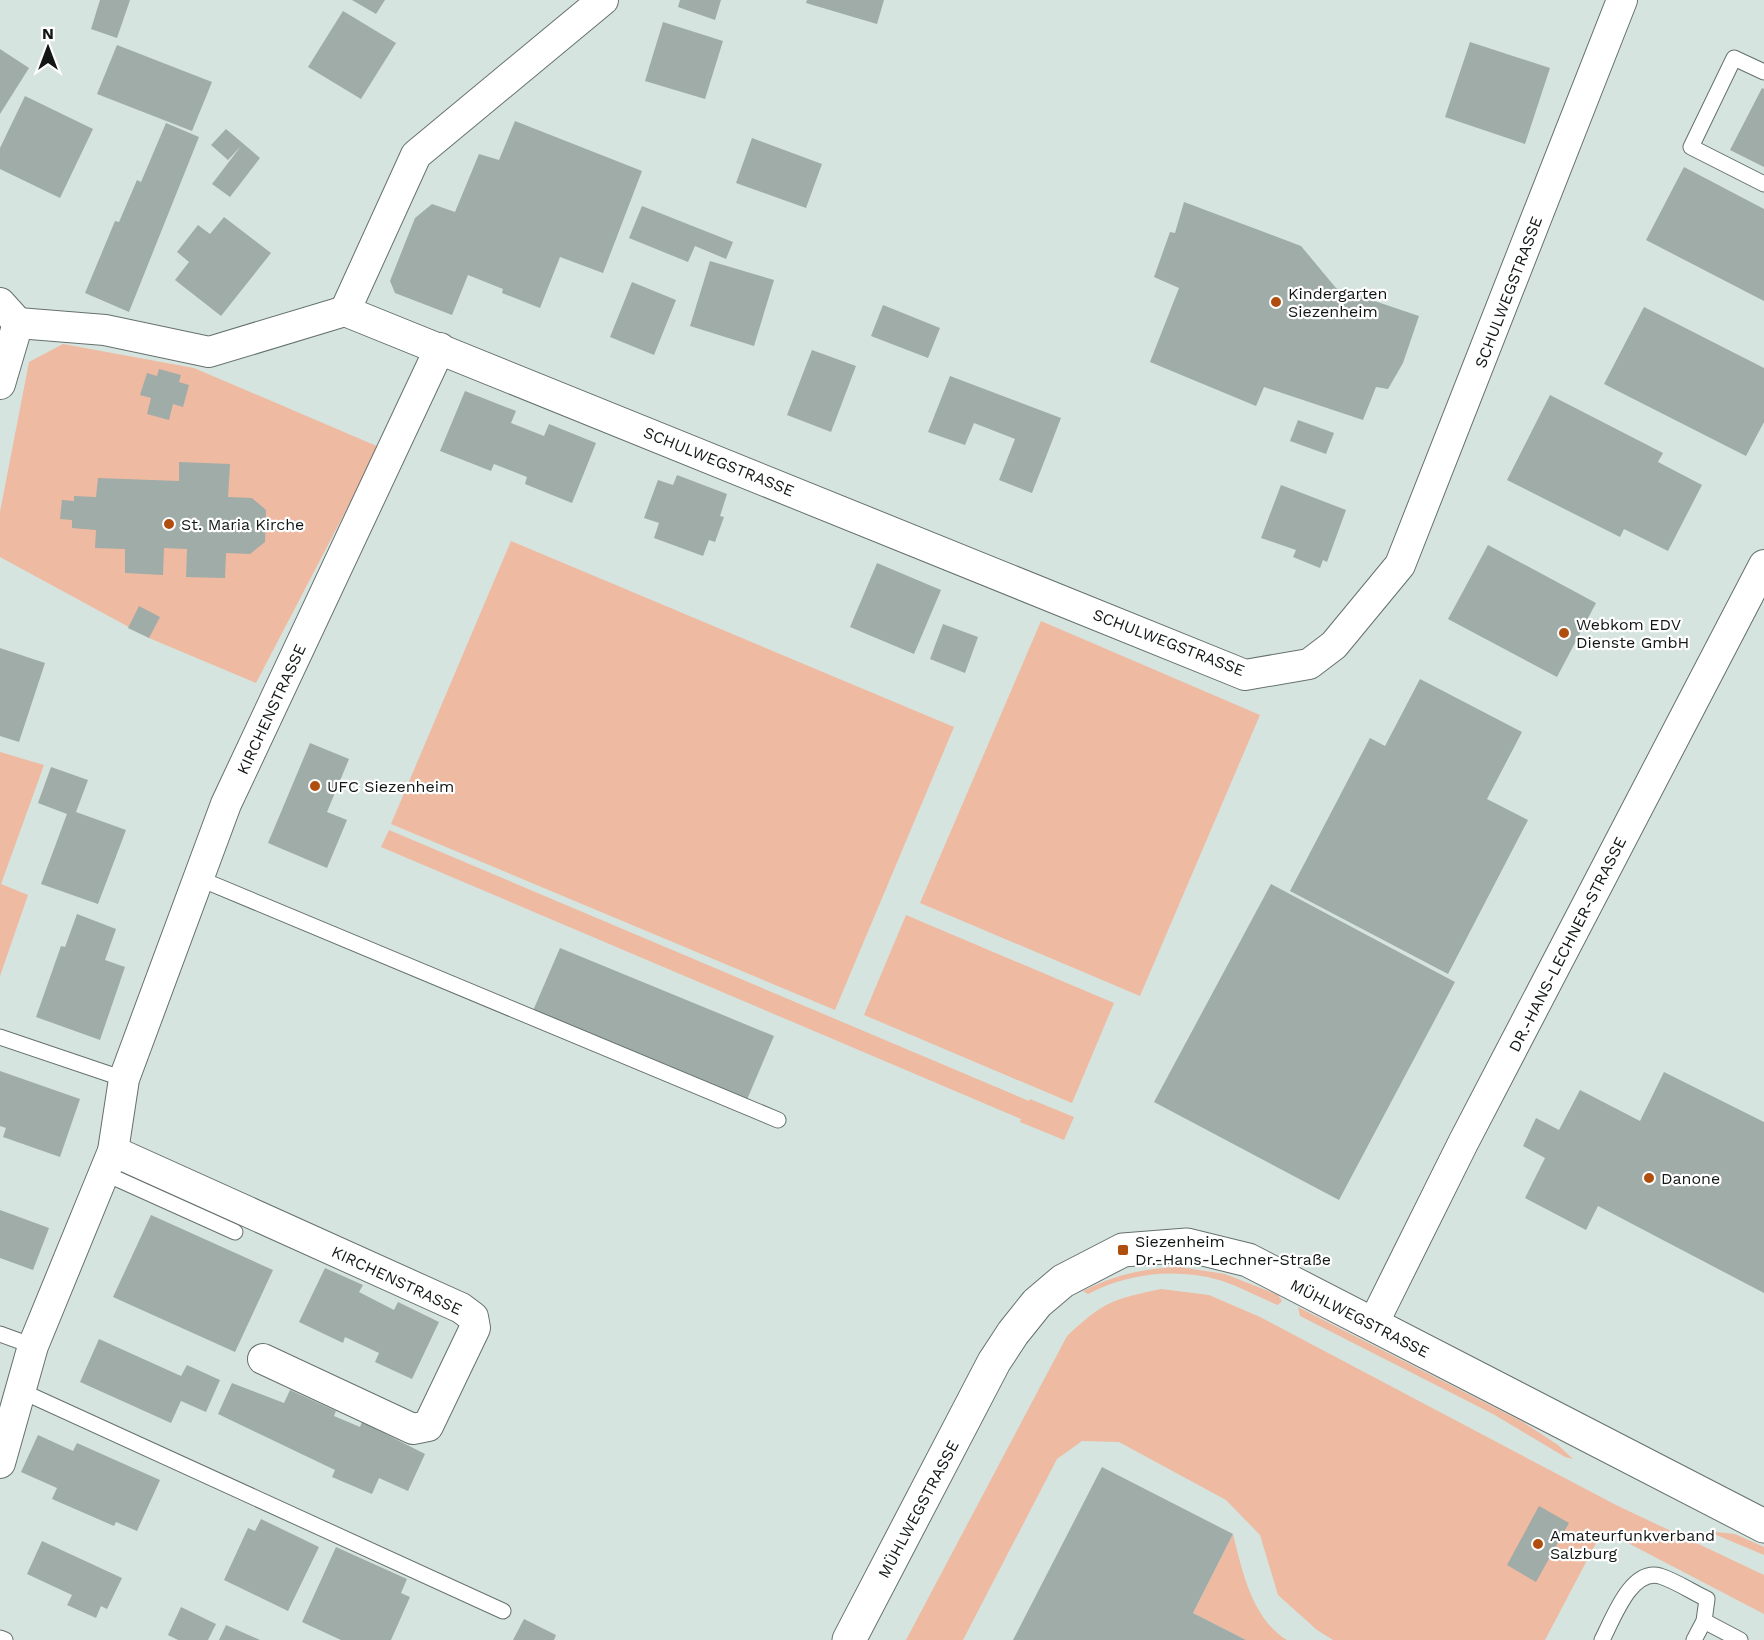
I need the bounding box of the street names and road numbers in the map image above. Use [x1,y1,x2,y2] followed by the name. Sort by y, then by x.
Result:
[1471,214,1546,371] street label: SCHULWEGSTRASSE
[641,423,797,500] street label: SCHULWEGSTRASSE
[1090,605,1247,680] street label: SCHULWEGSTRASSE
[233,641,310,777] street label: KIRCHENSTRASSE
[1505,833,1630,1055] street label: DR.-HANS-LECHNER-STRASSE
[329,1242,465,1319] street label: KIRCHENSTRASSE
[1287,1275,1432,1362] street label: MÜHLWEGSTRASSE
[874,1437,963,1581] street label: MÜHLWEGSTRASSE

